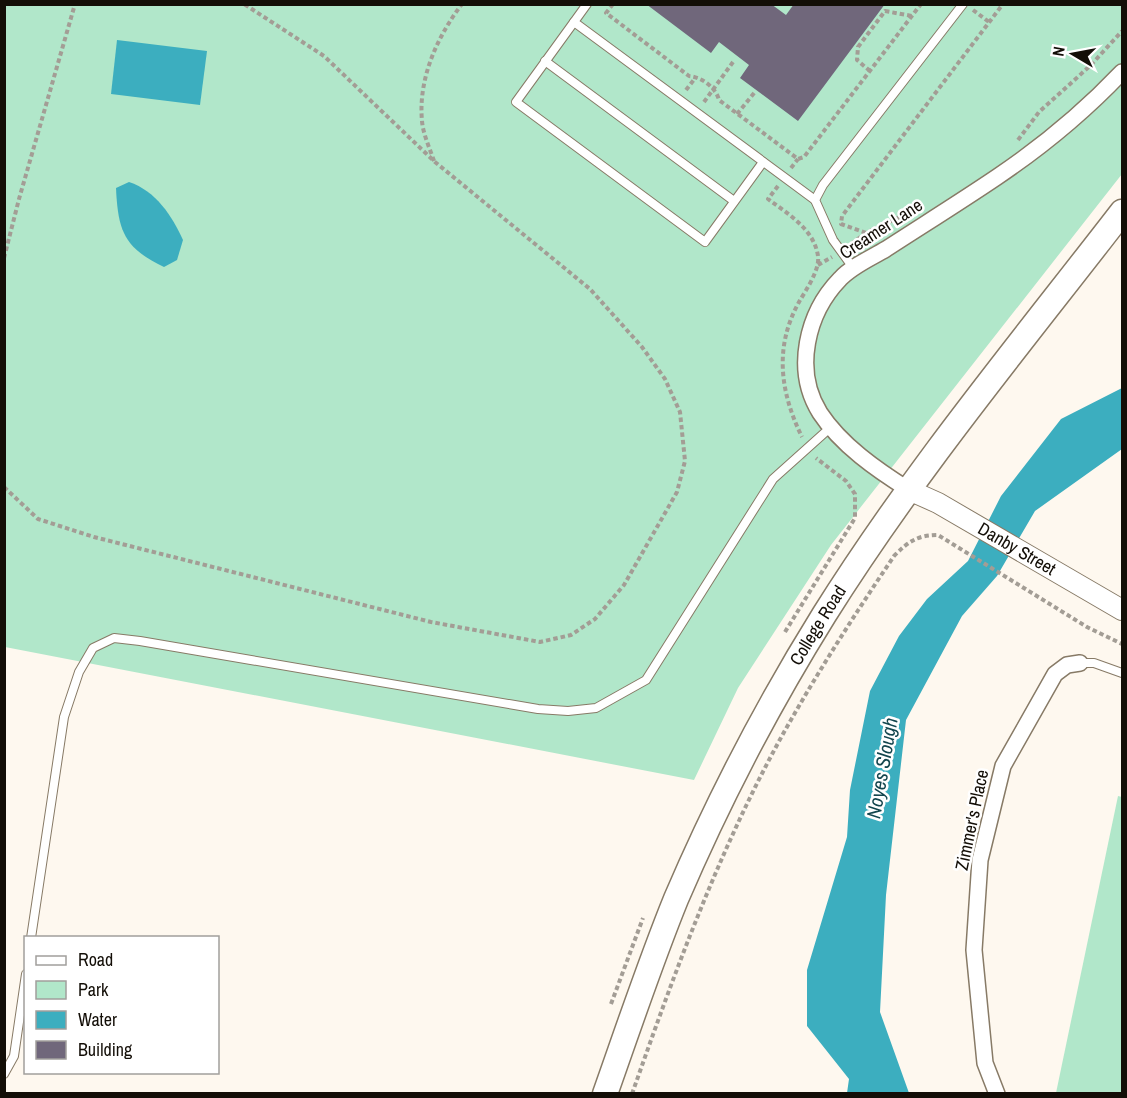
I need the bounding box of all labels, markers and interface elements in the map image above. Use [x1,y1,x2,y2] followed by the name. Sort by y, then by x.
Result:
[1043,24,1103,84] north arrow
[1047,45,1070,58] text: N
[834,192,927,265] street label: Creamer Lane
[974,516,1061,581] street label: Danby Street
[783,580,852,670] street label: College Road
[859,715,904,821] water label: Noyes Slough
[949,767,994,872] street label: Zimmer's Place
[24,936,219,1074] legend
[78,947,113,972] text: Road
[78,977,109,1002] text: Park
[78,1007,117,1032] text: Water
[78,1037,133,1062] text: Building

